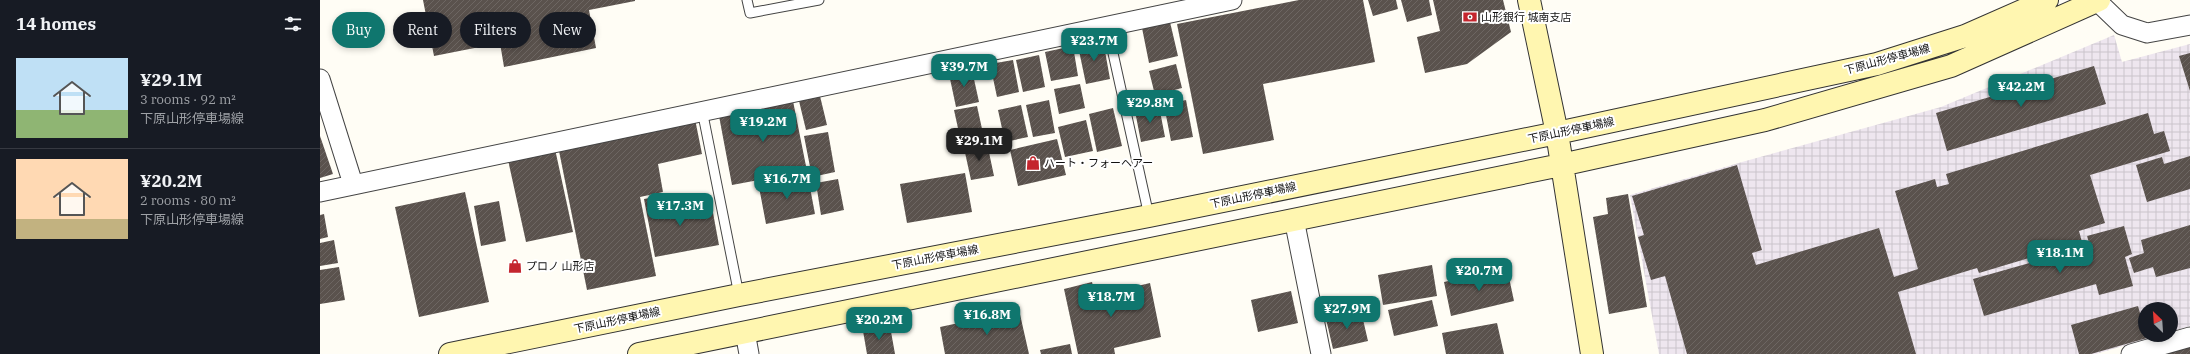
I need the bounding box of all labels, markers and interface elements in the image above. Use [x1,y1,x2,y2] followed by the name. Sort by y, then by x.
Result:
[1462,9,1478,25] bank icon: 山形銀行 城南支店
[1481,10,1572,24] place label: 山形銀行 城南支店
[332,12,385,48] chip: Buy
[393,12,452,48] chip: Rent
[460,12,531,48] chip: Filters
[539,12,596,48] chip: New
[16,13,96,35] text: 14 homes
[282,13,304,35] icon: filters
[1061,28,1127,62] pin: ¥23.7M
[1070,32,1118,49] text: ¥23.7M
[1843,41,1931,77] street label: 下原山形停車場線
[931,54,997,88] pin: ¥39.7M
[940,58,988,75] text: ¥39.7M
[140,69,202,91] text: ¥29.1M
[48,74,96,122] icon: home
[1988,74,2054,108] pin: ¥42.2M
[1997,78,2045,95] text: ¥42.2M
[1117,90,1183,124] pin: ¥29.8M
[140,91,236,108] text: 3 rooms · 92 m²
[1126,94,1174,111] text: ¥29.8M
[730,109,796,143] pin: ¥19.2M
[140,110,244,127] text: 下原山形停車場線
[739,113,787,130] text: ¥19.2M
[1527,114,1615,146] street label: 下原山形停車場線
[946,128,1012,162] pin: ¥29.1M
[955,132,1003,149] text: ¥29.1M
[1025,155,1041,171] shop icon: ハート・フォーヘアー
[1044,156,1153,170] place label: ハート・フォーヘアー
[754,166,820,200] pin: ¥16.7M
[140,170,202,192] text: ¥20.2M
[763,170,811,187] text: ¥16.7M
[48,175,96,223] icon: home
[1209,179,1297,211] street label: 下原山形停車場線
[140,192,236,209] text: 2 rooms · 80 m²
[647,193,713,227] pin: ¥17.3M
[656,197,704,214] text: ¥17.3M
[140,211,244,228] text: 下原山形停車場線
[2027,240,2093,274] pin: ¥18.1M
[890,242,980,272] street label: 下原山形停車場線
[2036,244,2084,261] text: ¥18.1M
[507,258,523,274] shop icon: プロノ 山形店
[1446,258,1512,292] pin: ¥20.7M
[526,259,595,273] place label: プロノ 山形店
[1455,262,1503,279] text: ¥20.7M
[1078,284,1144,318] pin: ¥18.7M
[1087,288,1135,305] text: ¥18.7M
[1314,296,1380,330] pin: ¥27.9M
[1323,300,1371,317] text: ¥27.9M
[954,302,1020,336] pin: ¥16.8M
[2138,302,2178,342] north arrow
[2138,302,2178,342] map controls
[573,304,661,336] street label: 下原山形停車場線
[963,306,1011,323] text: ¥16.8M
[846,307,912,341] pin: ¥20.2M
[855,311,903,328] text: ¥20.2M

